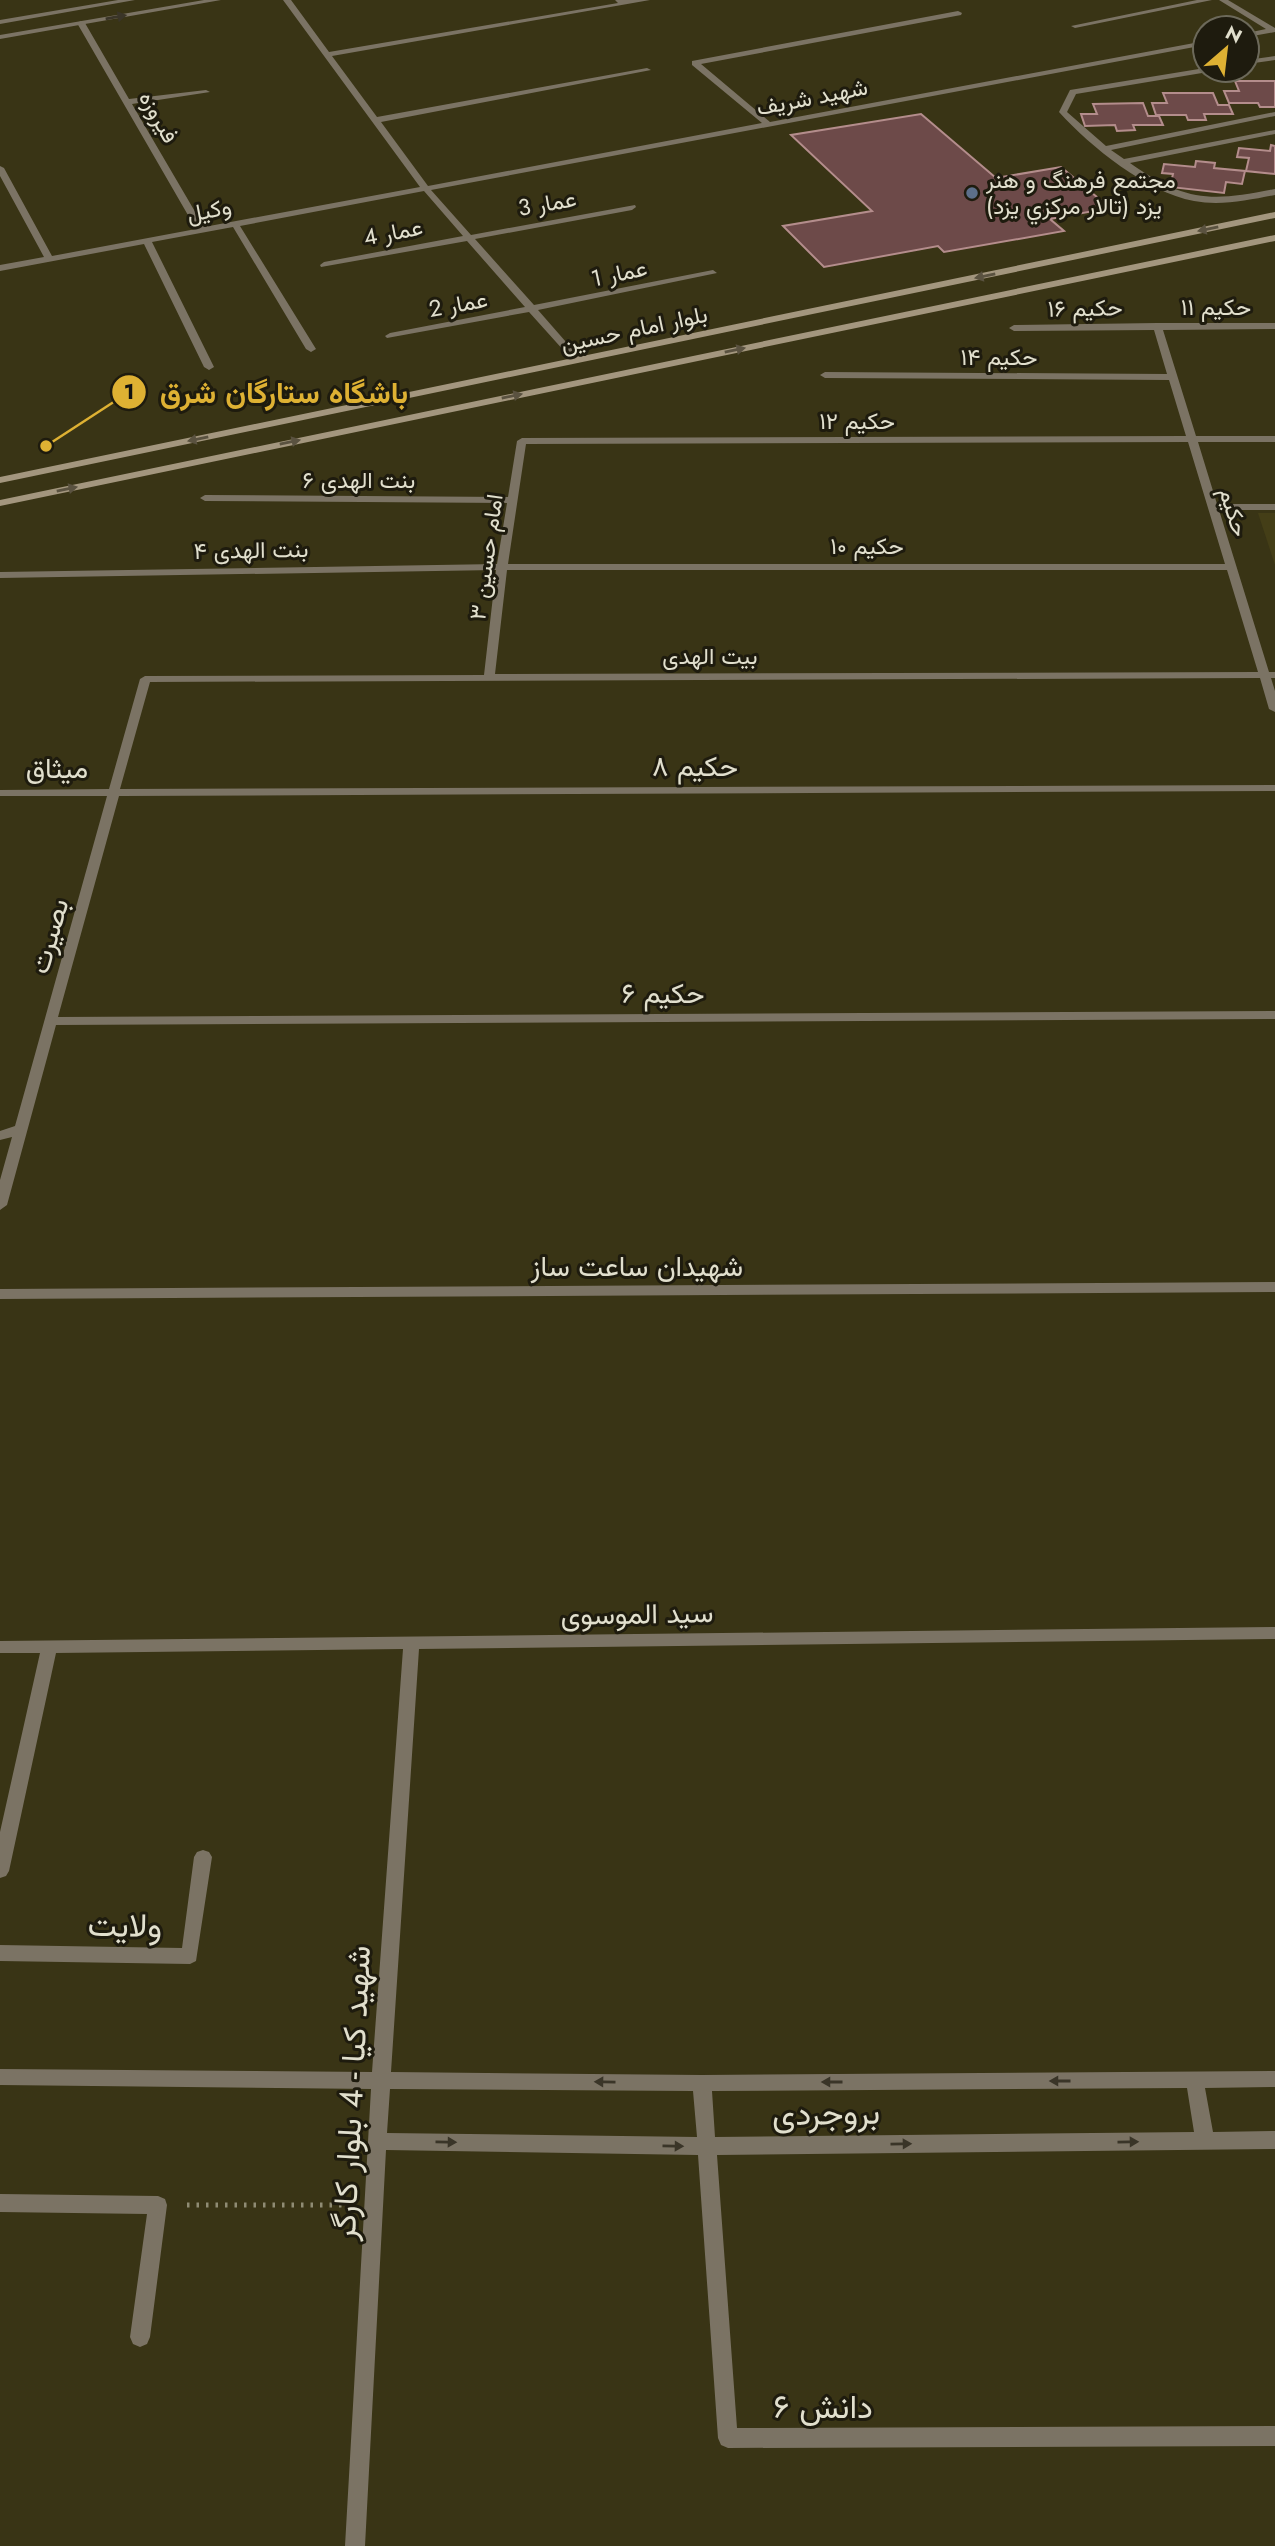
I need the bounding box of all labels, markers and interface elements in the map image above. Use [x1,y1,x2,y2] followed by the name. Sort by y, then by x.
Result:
[105,11,127,22] one-way arrow
[1191,14,1261,84] north arrow
[1221,19,1247,50] text: N
[753,70,871,124] street label: شهید شریف
[130,85,188,149] street label: فیروزه
[985,163,1176,225] place label: مجتمع فرهنگ و هنر یزد (تالار مركزي یزد)
[515,181,579,225] street label: عمار 3
[964,185,980,201] marker: مجتمع فرهنگ و هنر یزد (تالار مركزي یزد)
[184,189,234,231] street label: وکیل
[361,210,425,254] street label: عمار 4
[1197,224,1219,235] one-way arrow
[588,251,650,295] street label: عمار 1
[974,270,996,281] one-way arrow
[426,282,490,326] street label: عمار 2
[1047,290,1123,326] street label: حکیم ۱۶
[1181,290,1251,324] street label: حکیم ۱۱
[558,297,710,361] street label: بلوار امام حسین
[961,340,1037,374] street label: حکیم ۱۴
[724,345,746,356] one-way arrow
[111,367,423,418] callout: باشگاه ستارگان شرق
[160,371,408,414] text: باشگاه ستارگان شرق
[124,377,134,407] text: 1
[501,391,523,402] one-way arrow
[819,404,895,438] street label: حکیم ۱۲
[187,433,209,444] one-way arrow
[279,437,301,448] one-way arrow
[303,463,415,497] street label: بنت الهدی ۶
[56,483,78,494] one-way arrow
[1210,483,1258,541] street label: حکیم
[460,492,512,622] street label: امام حسین ۳
[830,529,904,563] street label: حکیم ۱۰
[193,532,309,568] street label: بنت الهدی ۴
[662,639,758,673] street label: بیت الهدی
[652,746,738,787] street label: حکیم ۸
[26,748,88,789] street label: میثاق
[19,894,79,978] street label: بصیرت
[621,973,705,1014] street label: حکیم ۶
[530,1246,743,1287] street label: شهیدان ساعت ساز
[560,1592,714,1636] street label: سید الموسوی
[87,1901,163,1949] street label: ولایت
[320,1944,382,2243] street label: شهید کیا - 4 بلوار کارگر
[1049,2075,1071,2087] one-way arrow
[594,2076,616,2088] one-way arrow
[821,2076,843,2088] one-way arrow
[772,2089,880,2137] street label: بروجردی
[435,2136,457,2148] one-way arrow
[1118,2136,1140,2148] one-way arrow
[890,2138,912,2150] one-way arrow
[663,2140,685,2151] one-way arrow
[773,2383,873,2430] street label: دانش ۶

